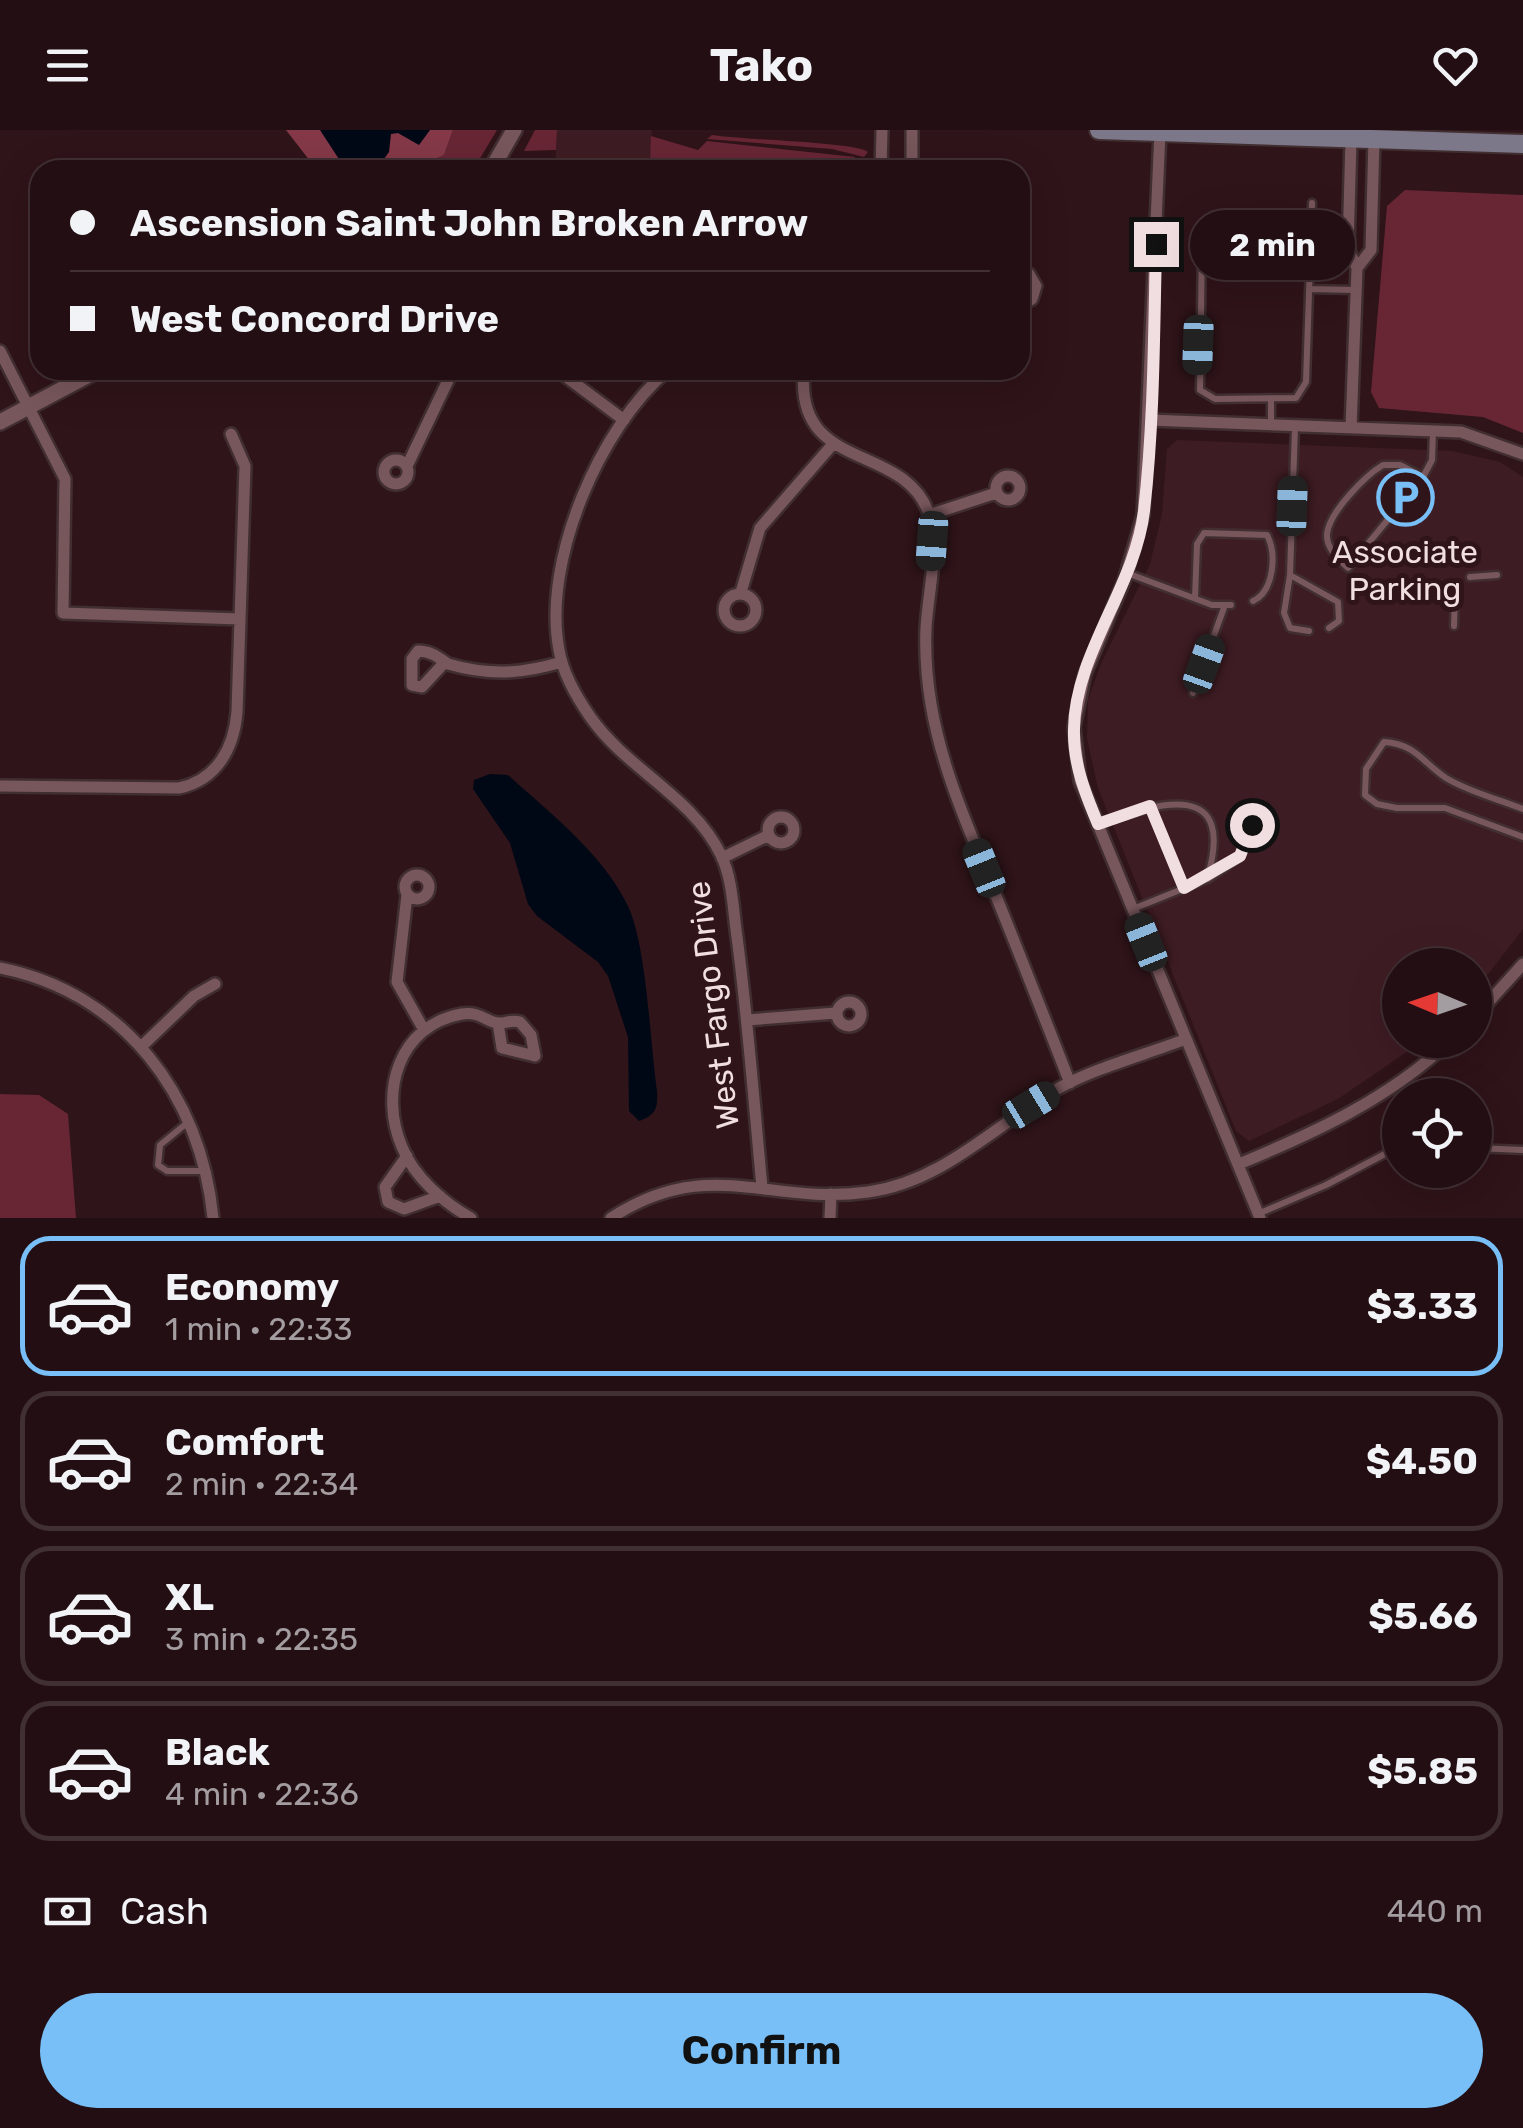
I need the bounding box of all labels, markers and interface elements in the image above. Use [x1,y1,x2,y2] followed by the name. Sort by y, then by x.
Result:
[40,38,95,93] icon: menu
[1428,38,1483,93] icon: heart
[710,39,813,92] text: Tako
[130,200,808,246] text: Ascension Saint John Broken Arrow
[1191,209,1356,279] callout: 2 min
[1134,222,1179,267] route end
[1229,226,1316,264] text: 2 min
[130,296,499,342] text: West Concord Drive
[1182,314,1214,376] car
[1375,468,1435,528] parking icon: Associate Parking
[1276,475,1308,537] car
[915,510,949,572] car
[1332,533,1478,608] place label: Associate Parking
[1180,631,1228,697] car
[1230,803,1275,848] route start
[959,835,1009,901] car
[679,879,747,1131] street label: West Fargo Drive
[1121,909,1171,975] car
[1382,948,1492,1058] north arrow
[1382,948,1492,1188] map controls
[998,1077,1064,1133] car
[1382,1078,1492,1188] button: locate
[45,1261,135,1351] icon: car
[165,1264,339,1310] text: Economy
[1367,1283,1478,1329] text: $3.33
[165,1310,353,1348] text: 1 min · 22:33
[45,1416,135,1506] icon: car
[165,1419,324,1465] text: Comfort
[1366,1438,1478,1484] text: $4.50
[165,1465,358,1503] text: 2 min · 22:34
[45,1571,135,1661] icon: car
[165,1574,214,1620] text: XL
[1368,1593,1478,1639] text: $5.66
[165,1620,358,1658] text: 3 min · 22:35
[45,1726,135,1816] icon: car
[165,1729,270,1775] text: Black
[1367,1748,1478,1794] text: $5.85
[165,1775,359,1813] text: 4 min · 22:36
[40,1884,95,1939] icon: cash
[120,1888,209,1934] text: Cash
[1387,1892,1483,1930] text: 440 m
[40,1993,1483,2108] button: Confirm

